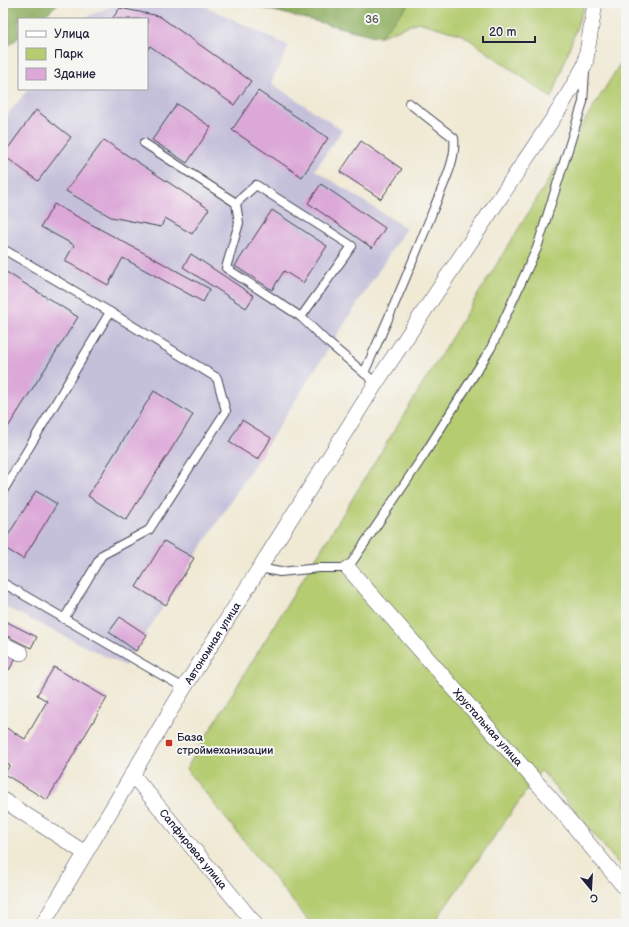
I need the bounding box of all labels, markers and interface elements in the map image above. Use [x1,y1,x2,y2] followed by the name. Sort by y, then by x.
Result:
[365,13,379,26] park label: 36
[18,18,148,90] legend
[483,18,535,44] scale bar
[489,25,516,40] text: 20 m
[54,27,90,42] text: Улица
[54,47,84,62] text: Парк
[54,67,96,82] text: Здание
[181,599,244,688] street label: Автономная улица
[450,686,525,769] street label: Хрустальная улица
[177,731,273,757] place label: База строймеханизации
[164,738,174,748] marker: База строймеханизации
[157,807,230,892] street label: Сапфировая улица
[571,869,611,909] north arrow
[588,891,600,906] text: С

